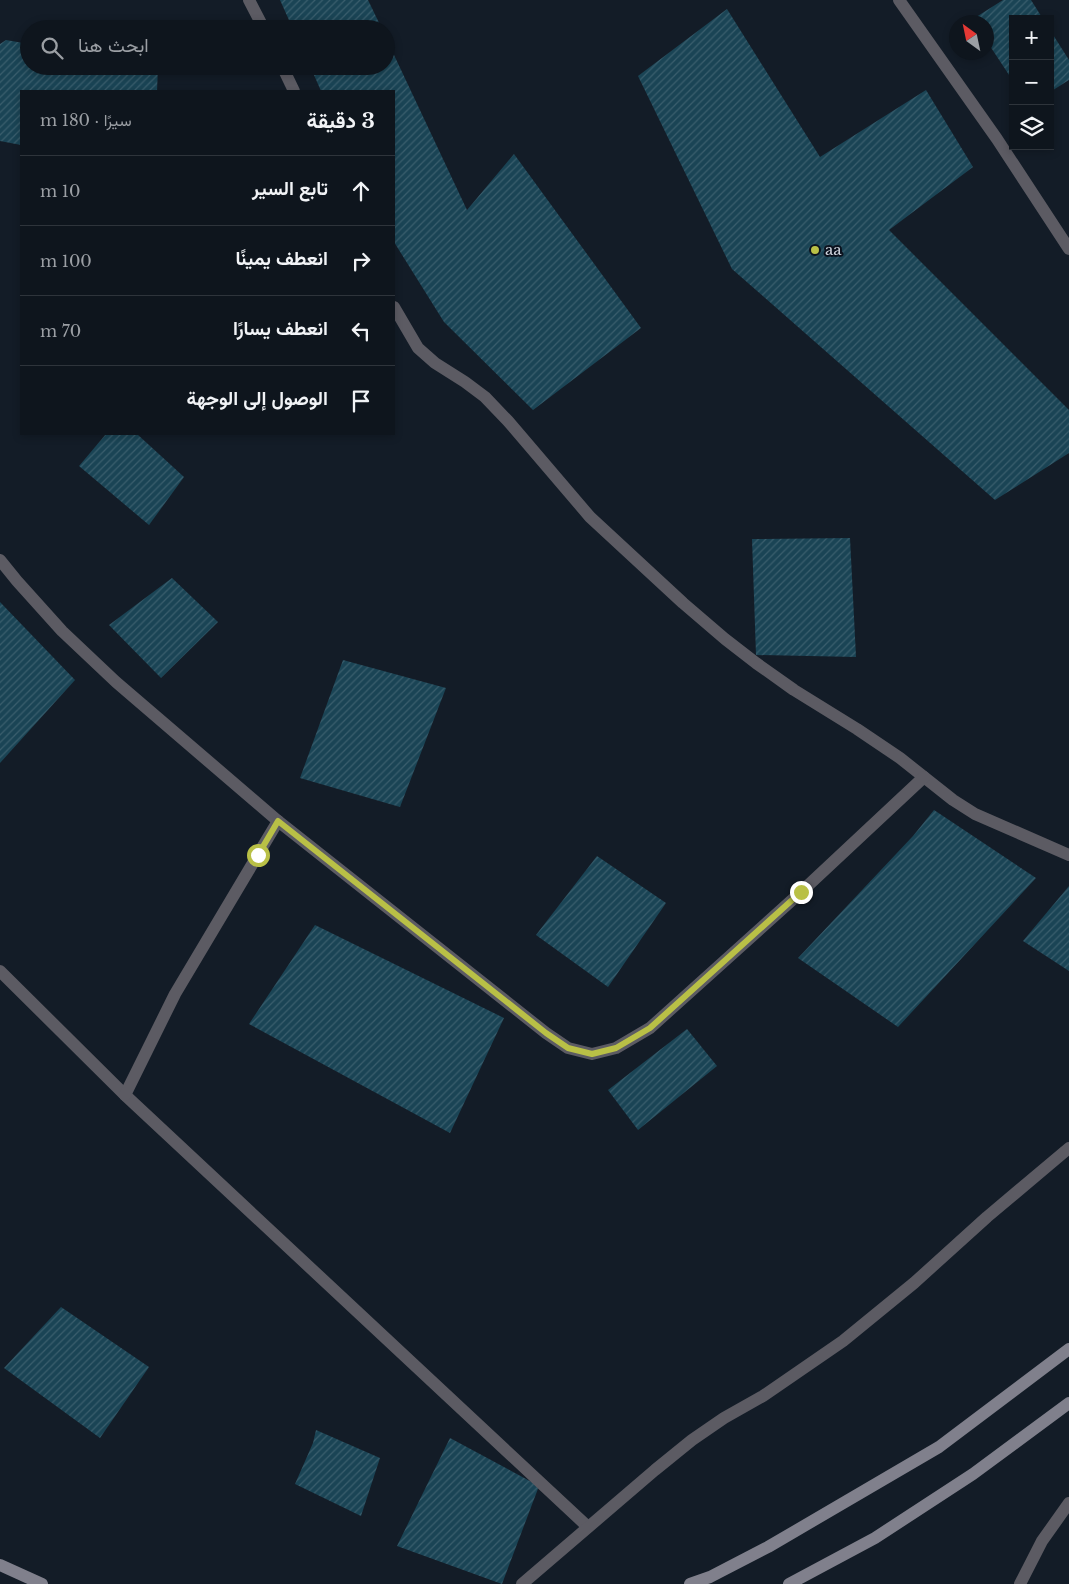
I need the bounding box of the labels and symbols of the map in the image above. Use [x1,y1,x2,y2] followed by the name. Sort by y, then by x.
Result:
[949,15,994,60] north arrow
[825,240,842,259] place label: aa
[809,244,821,256] marker: aa
[247,844,270,867] route start
[790,881,813,904] route end

